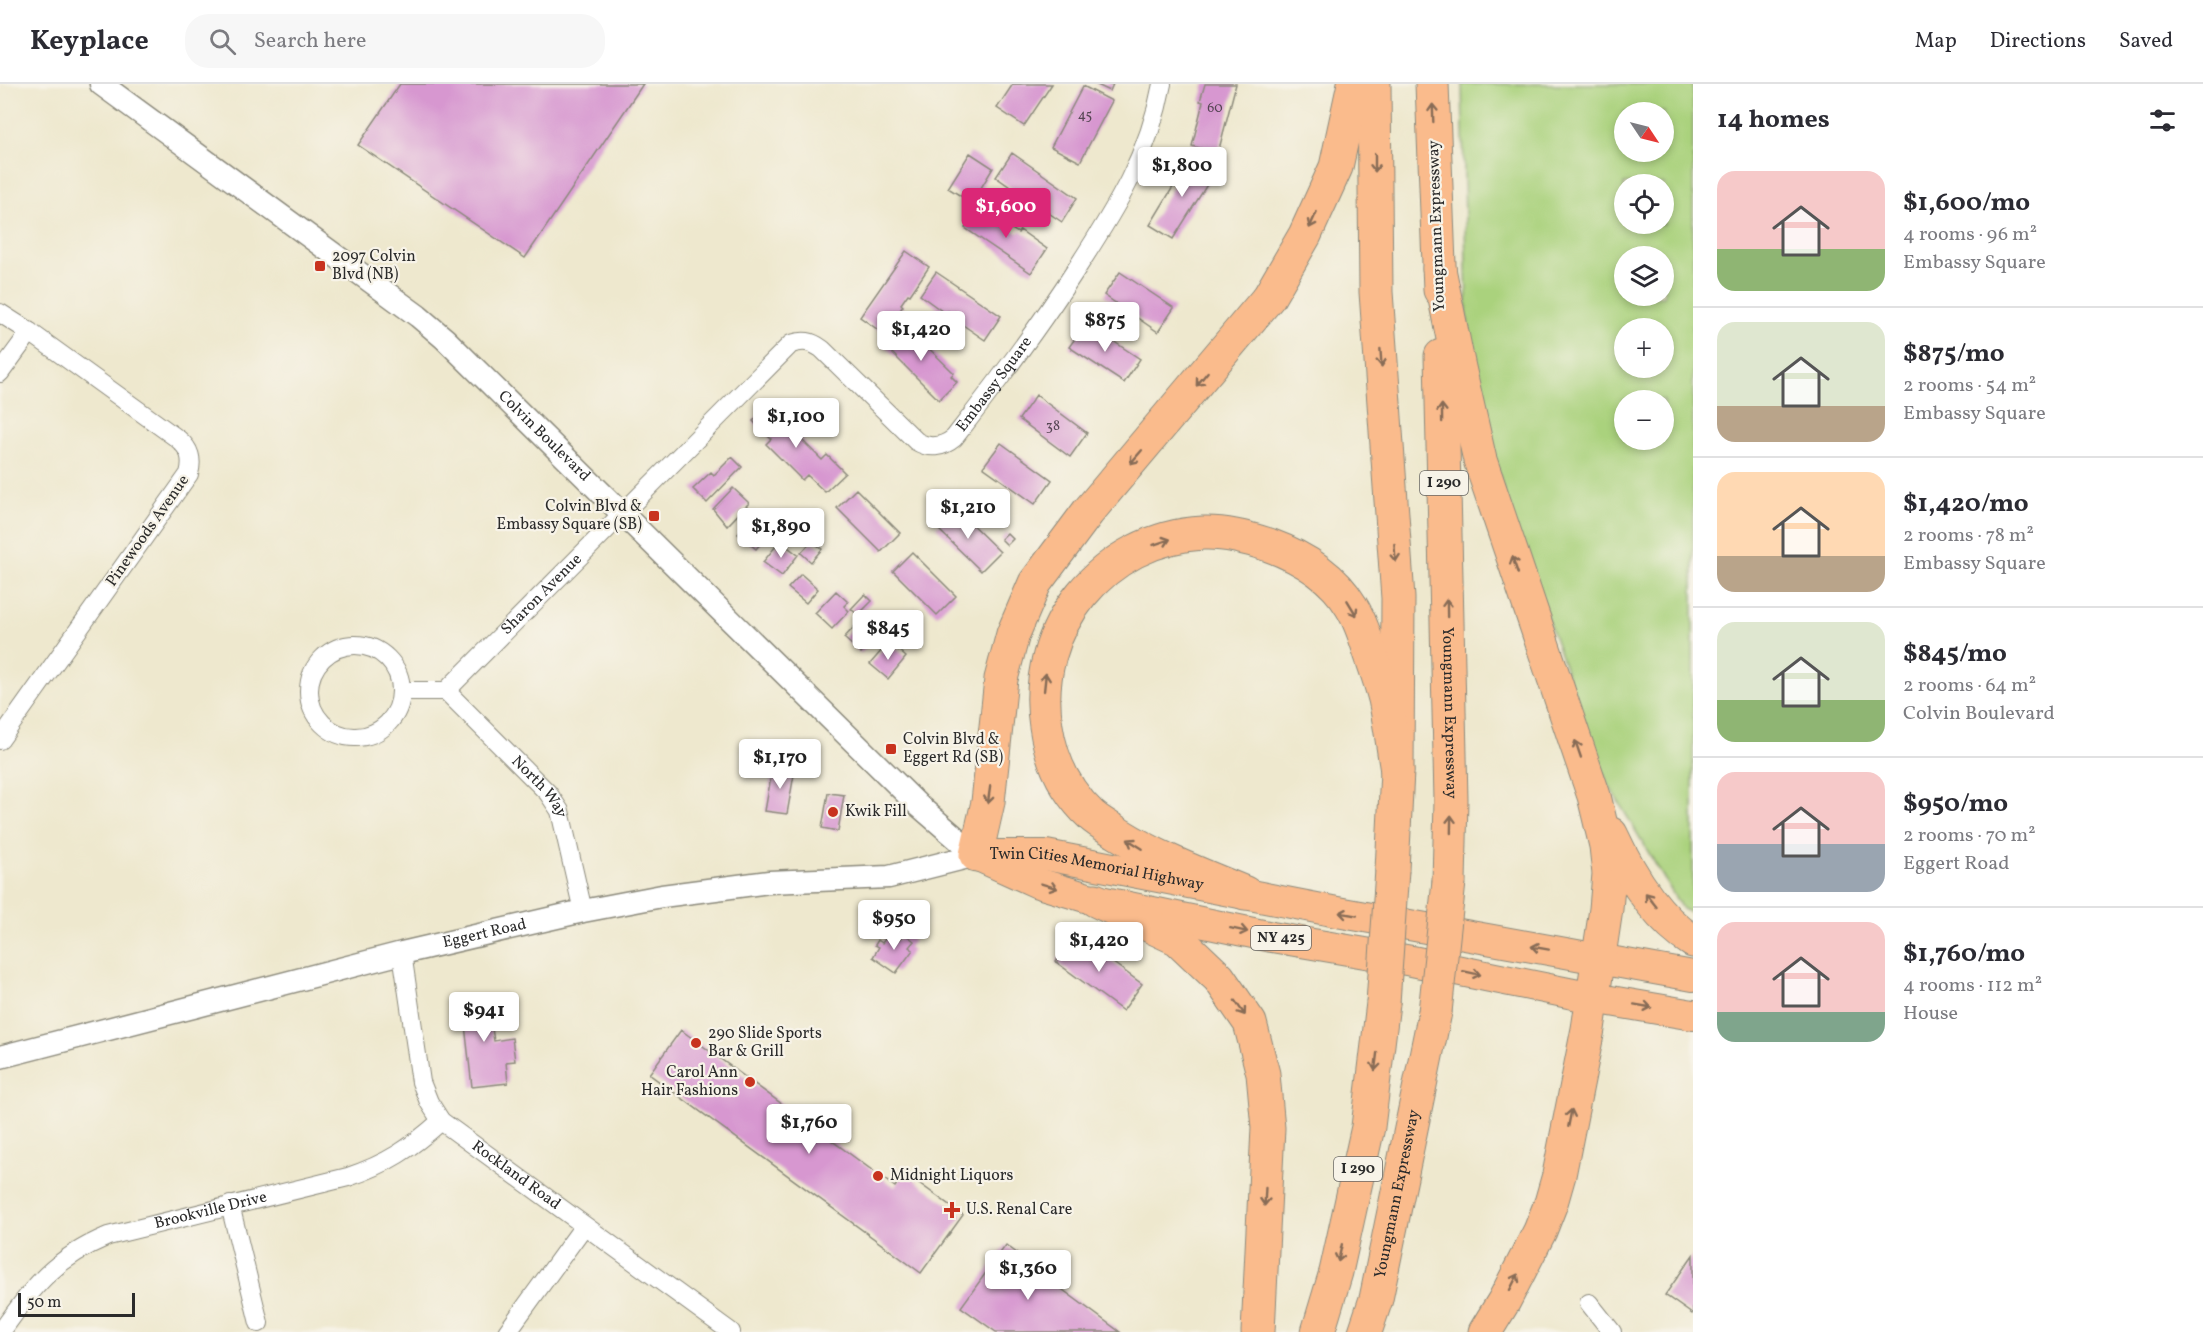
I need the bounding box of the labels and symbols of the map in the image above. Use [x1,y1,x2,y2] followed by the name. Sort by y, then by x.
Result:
[1207,99,1223,118] house number: 60
[1614,102,1674,162] north arrow
[1427,104,1438,124] one-way arrow
[1078,106,1092,125] house number: 45
[1423,140,1451,312] street label: Youngmann Expressway
[1133,147,1231,198] pin: $1,800
[1369,153,1381,173] one-way arrow
[957,188,1055,239] pin: $1,600
[1306,210,1318,228] one-way arrow
[332,246,416,286] place label: 2097 Colvin Blvd (NB)
[313,259,327,273] marker: 2097 Colvin Blvd (NB)
[1069,302,1141,353] pin: $875
[872,311,970,362] pin: $1,420
[951,332,1038,437] street label: Embassy Square
[1375,348,1386,368] one-way arrow
[1195,371,1208,387] one-way arrow
[493,386,595,487] street label: Colvin Boulevard
[747,398,845,449] pin: $1,100
[1437,403,1448,423] one-way arrow
[1046,417,1060,436] house number: 38
[1129,449,1143,464] one-way arrow
[101,471,195,591] street label: Pinewoods Avenue
[1420,471,1468,495] road number: I 290
[919,489,1017,540] pin: $1,210
[497,496,642,536] place label: Colvin Blvd & Embassy Square (SB)
[732,508,830,559] pin: $1,890
[647,509,661,523] marker: Colvin Blvd & Embassy Square (SB)
[1152,535,1171,546] one-way arrow
[1390,542,1401,562] one-way arrow
[496,549,587,640] street label: Sharon Avenue
[1508,556,1519,575] one-way arrow
[1441,598,1453,618] one-way arrow
[1346,599,1358,616] one-way arrow
[852,610,924,661] pin: $845
[1436,627,1462,799] street label: Youngmann Expressway
[1040,673,1051,693] one-way arrow
[903,729,1003,769] place label: Colvin Blvd & Eggert Rd (SB)
[731,739,829,790] pin: $1,170
[1572,740,1583,759] one-way arrow
[884,742,898,756] marker: Colvin Blvd & Eggert Rd (SB)
[506,751,572,820] street label: North Way
[983,784,994,804] one-way arrow
[845,801,907,823] place label: Kwik Fill
[826,805,840,819] marker: Kwik Fill
[1445,814,1456,834] one-way arrow
[1127,837,1144,849] one-way arrow
[990,844,1206,897] street label: Twin Cities Memorial Highway
[1039,881,1058,892] one-way arrow
[1645,893,1657,909] one-way arrow
[858,900,930,951] pin: $950
[1339,908,1358,919] one-way arrow
[441,913,529,954] street label: Eggert Road
[1050,922,1148,973] pin: $1,420
[1229,925,1248,936] one-way arrow
[1251,926,1311,950] road number: NY 425
[1531,942,1550,953] one-way arrow
[1462,968,1481,979] one-way arrow
[448,992,520,1043] pin: $941
[1234,999,1246,1015] one-way arrow
[1633,1001,1652,1012] one-way arrow
[708,1023,822,1063] place label: 290 Slide Sports Bar & Grill
[689,1036,703,1050] marker: 290 Slide Sports Bar & Grill
[1370,1051,1381,1071] one-way arrow
[641,1062,738,1102] place label: Carol Ann Hair Fashions
[743,1075,757,1089] marker: Carol Ann Hair Fashions
[760,1104,858,1155] pin: $1,760
[1370,1107,1426,1280] street label: Youngmann Expressway
[1565,1109,1576,1128] one-way arrow
[467,1136,565,1215] street label: Rockland Road
[1334,1157,1382,1181] road number: I 290
[890,1165,1013,1187] place label: Midnight Liquors
[871,1169,885,1183] marker: Midnight Liquors
[152,1186,269,1235] street label: Brookville Drive
[1259,1187,1270,1207] one-way arrow
[966,1199,1072,1221] place label: U.S. Renal Care
[943,1201,961,1219] marker: U.S. Renal Care
[1333,1243,1345,1262] one-way arrow
[979,1250,1077,1301] pin: $1,360
[1508,1273,1520,1291] one-way arrow
[18,1290,135,1318] scale bar

